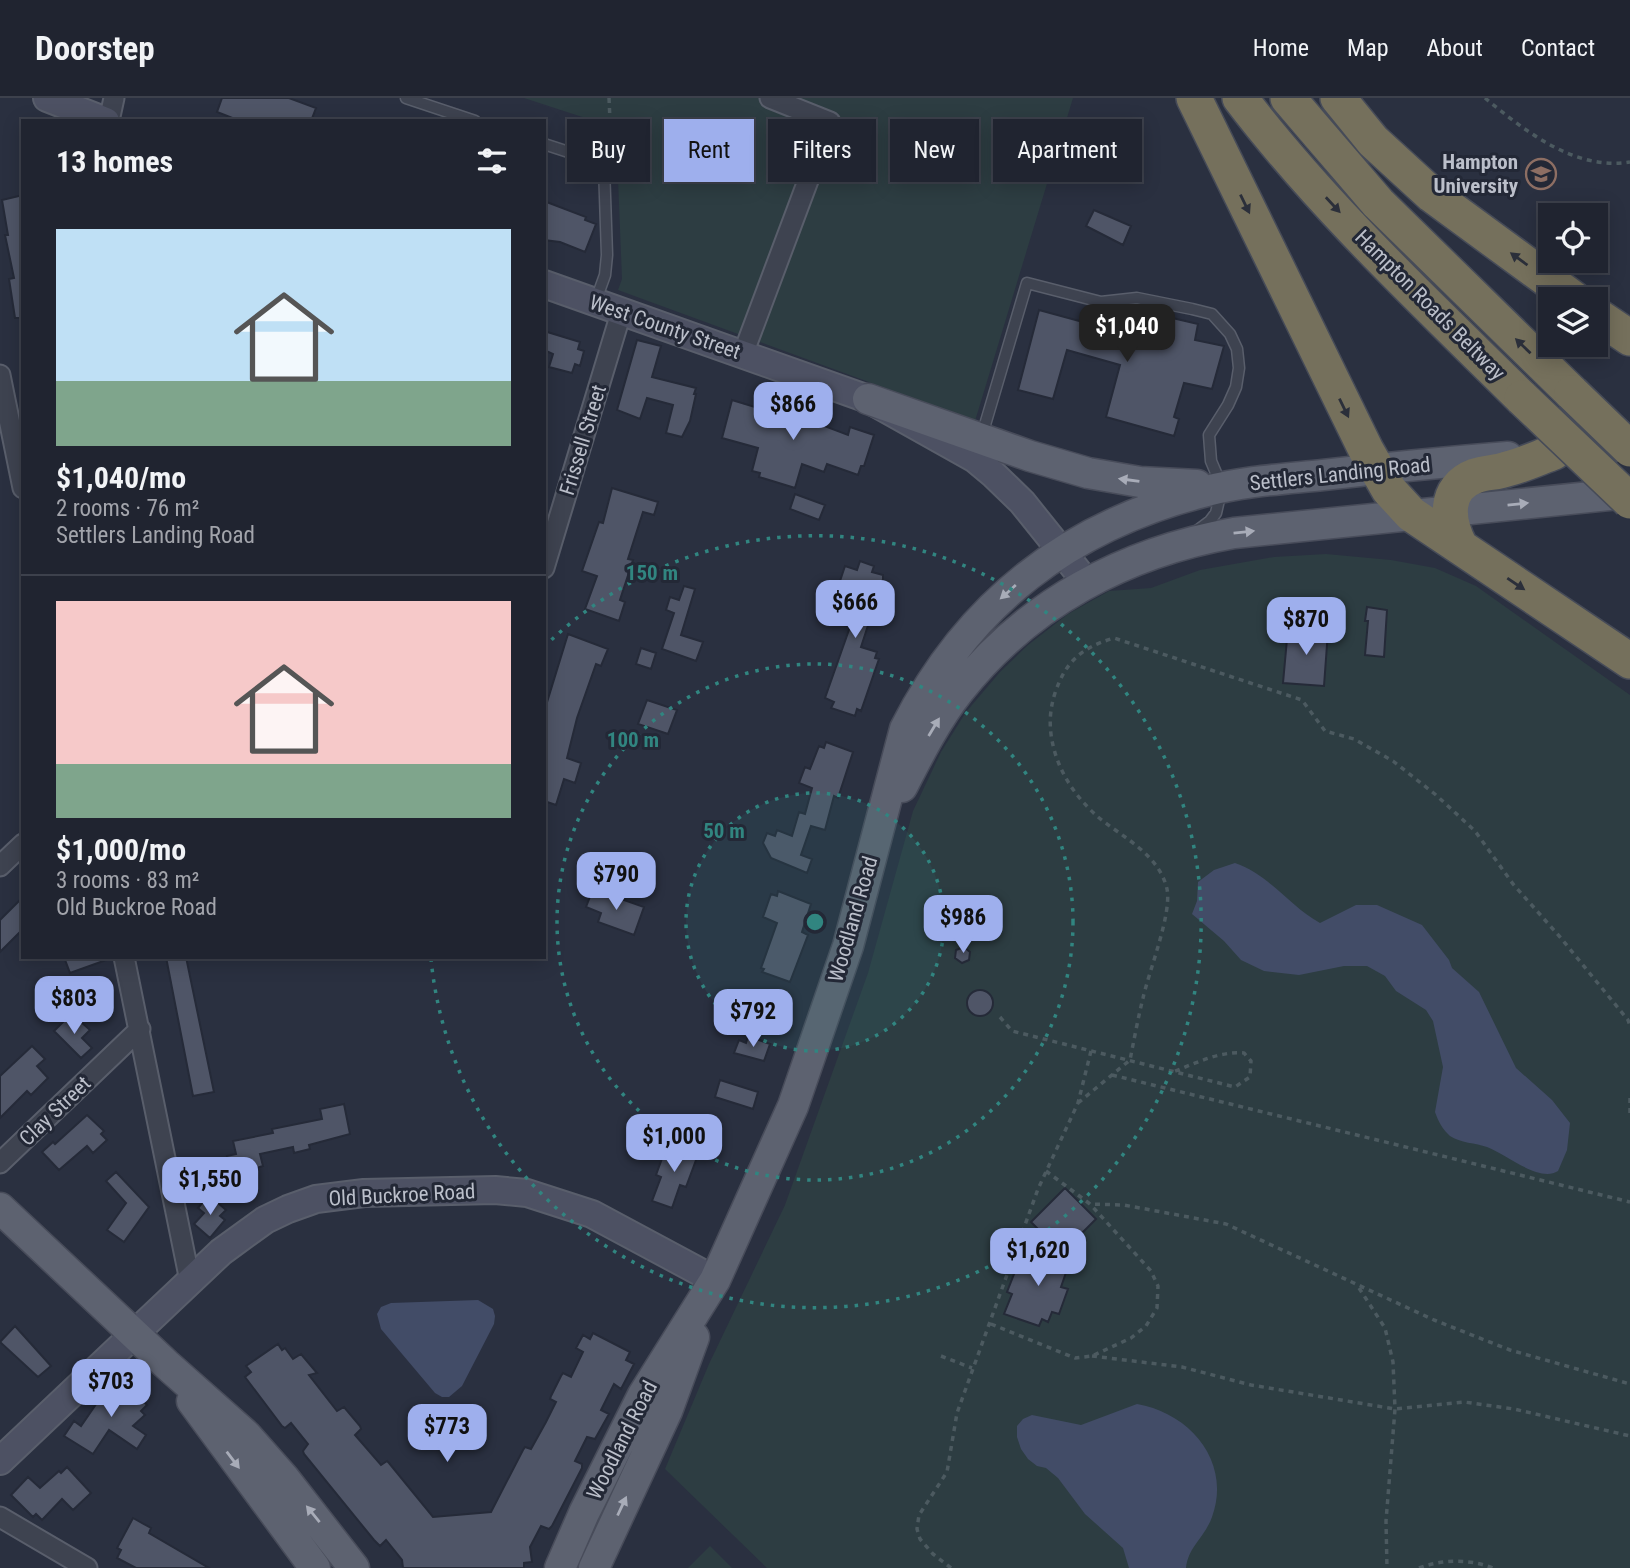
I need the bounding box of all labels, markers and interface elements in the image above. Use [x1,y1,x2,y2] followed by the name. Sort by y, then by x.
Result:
[35,29,155,68] text: Doorstep
[1253,34,1309,62] text: Home
[1347,34,1389,62] text: Map
[1427,34,1483,62] text: About
[1521,34,1595,62] text: Contact
[567,119,650,182] chip: Buy
[664,119,754,182] chip: Rent
[768,119,876,182] chip: Filters
[890,119,979,182] chip: New
[993,119,1142,182] chip: Apartment
[473,142,511,180] icon: filters
[56,144,173,179] text: 13 homes
[1433,150,1519,198] place label: Hampton University
[1524,157,1558,191] school or university icon: Hampton University
[1239,194,1250,214] one-way arrow
[1324,196,1340,213] one-way arrow
[1538,203,1608,357] map controls
[1538,203,1608,273] button: locate
[1350,225,1510,385] street label: Hampton Roads Beltway
[1510,253,1528,267] one-way arrow
[221,274,347,400] icon: home
[1538,287,1608,357] button: layers
[586,290,744,364] street label: West County Street
[1070,304,1184,364] pin: $1,040
[1095,313,1159,340] text: $1,040
[1515,338,1532,354] one-way arrow
[555,382,611,498] street label: Frissell Street
[752,382,834,442] pin: $866
[770,391,816,418] text: $866
[1339,398,1350,418] one-way arrow
[1248,453,1432,495] street label: Settlers Landing Road
[56,460,186,495] text: $1,040/mo
[1118,475,1140,486] one-way arrow
[56,495,199,522] text: 2 rooms · 76 m²
[1507,498,1529,509] one-way arrow
[56,522,255,549] text: Settlers Landing Road
[1233,526,1255,537] one-way arrow
[626,561,678,585] text: 150 m
[1507,577,1525,591] one-way arrow
[814,580,896,640] pin: $666
[1000,584,1017,600] one-way arrow
[832,589,878,616] text: $666
[1265,598,1347,657] pin: $870
[1283,606,1329,633] text: $870
[221,646,347,772] icon: home
[928,718,940,737] one-way arrow
[607,728,659,752] text: 100 m
[703,819,745,843] text: 50 m
[56,832,186,867] text: $1,000/mo
[575,852,657,912] pin: $790
[824,853,882,985] street label: Woodland Road
[593,861,639,888] text: $790
[56,867,199,894] text: 3 rooms · 83 m²
[56,894,217,921] text: Old Buckroe Road
[922,896,1004,955] pin: $986
[940,904,986,931] text: $986
[803,910,827,934] centre of rings
[33,976,115,1036] pin: $803
[51,985,97,1012] text: $803
[712,990,794,1049] pin: $792
[730,998,776,1025] text: $792
[15,1071,95,1151] street label: Clay Street
[617,1114,731,1174] pin: $1,000
[642,1123,706,1150] text: $1,000
[153,1158,267,1217] pin: $1,550
[178,1166,242,1193] text: $1,550
[328,1179,476,1211] street label: Old Buckroe Road
[981,1228,1095,1288] pin: $1,620
[1006,1237,1070,1264] text: $1,620
[70,1360,152,1419] pin: $703
[88,1368,134,1395] text: $703
[582,1377,662,1503] street label: Woodland Road
[406,1404,488,1464] pin: $773
[424,1413,470,1440] text: $773
[226,1450,241,1468] one-way arrow
[616,1496,628,1516] one-way arrow
[305,1505,320,1523] one-way arrow

